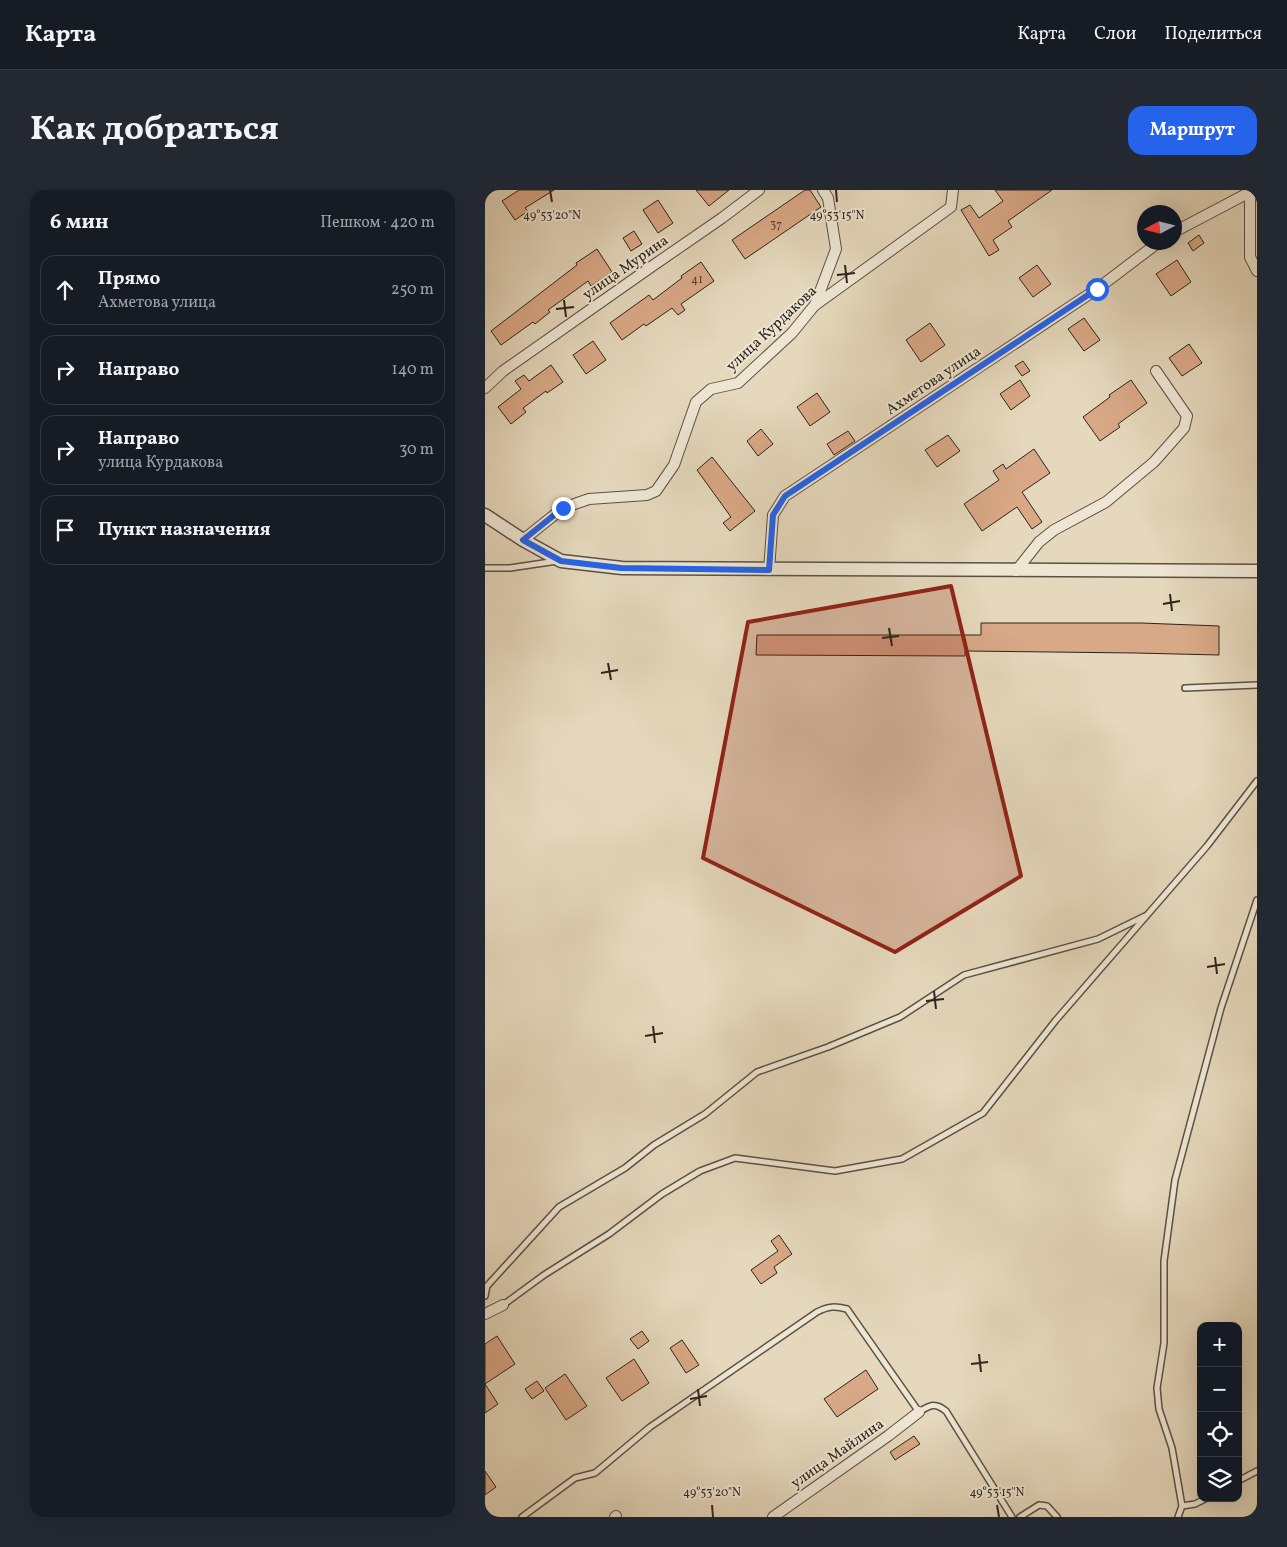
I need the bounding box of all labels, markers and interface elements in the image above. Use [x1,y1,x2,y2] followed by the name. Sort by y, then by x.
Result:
[25,18,96,52] text: Карта
[1018,22,1066,47] text: Карта
[1094,22,1136,47] text: Слои
[1164,22,1262,47] text: Поделиться
[30,106,279,154] text: Как добраться
[1128,106,1257,155] button: Маршрут
[1137,205,1182,250] north arrow
[50,208,109,237] text: 6 мин
[523,208,581,224] text: 49°53'20"N
[809,208,865,224] text: 49°53'15"N
[320,212,435,234] text: Пешком · 420 m
[770,217,782,233] house number: 37
[579,231,673,306] street label: улица Мурина
[98,266,160,292] text: Прямо
[691,272,703,288] house number: 41
[51,276,79,304] icon: ahead
[1086,278,1109,301] route start
[391,279,434,301] text: 250 m
[722,281,822,377] street label: улица Курдакова
[98,292,216,314] text: Ахметова улица
[882,342,986,421] street label: Ахметова улица
[51,356,79,384] icon: right
[98,357,180,383] text: Направо
[392,359,434,381] text: 140 m
[98,426,180,452] text: Направо
[51,436,79,464] icon: right
[399,439,434,461] text: 30 m
[98,452,223,474] text: улица Курдакова
[552,497,575,520] route end
[51,516,79,544] icon: arrive
[98,517,271,543] text: Пункт назначения
[1197,1322,1242,1502] map controls
[1197,1322,1242,1367] button: +
[1197,1367,1242,1412] button: −
[1197,1412,1242,1457] button: locate
[787,1414,889,1494] street label: улица Майлина
[1197,1457,1242,1502] button: layers
[683,1485,741,1501] text: 49°53'20"N
[969,1485,1025,1501] text: 49°53'15"N

